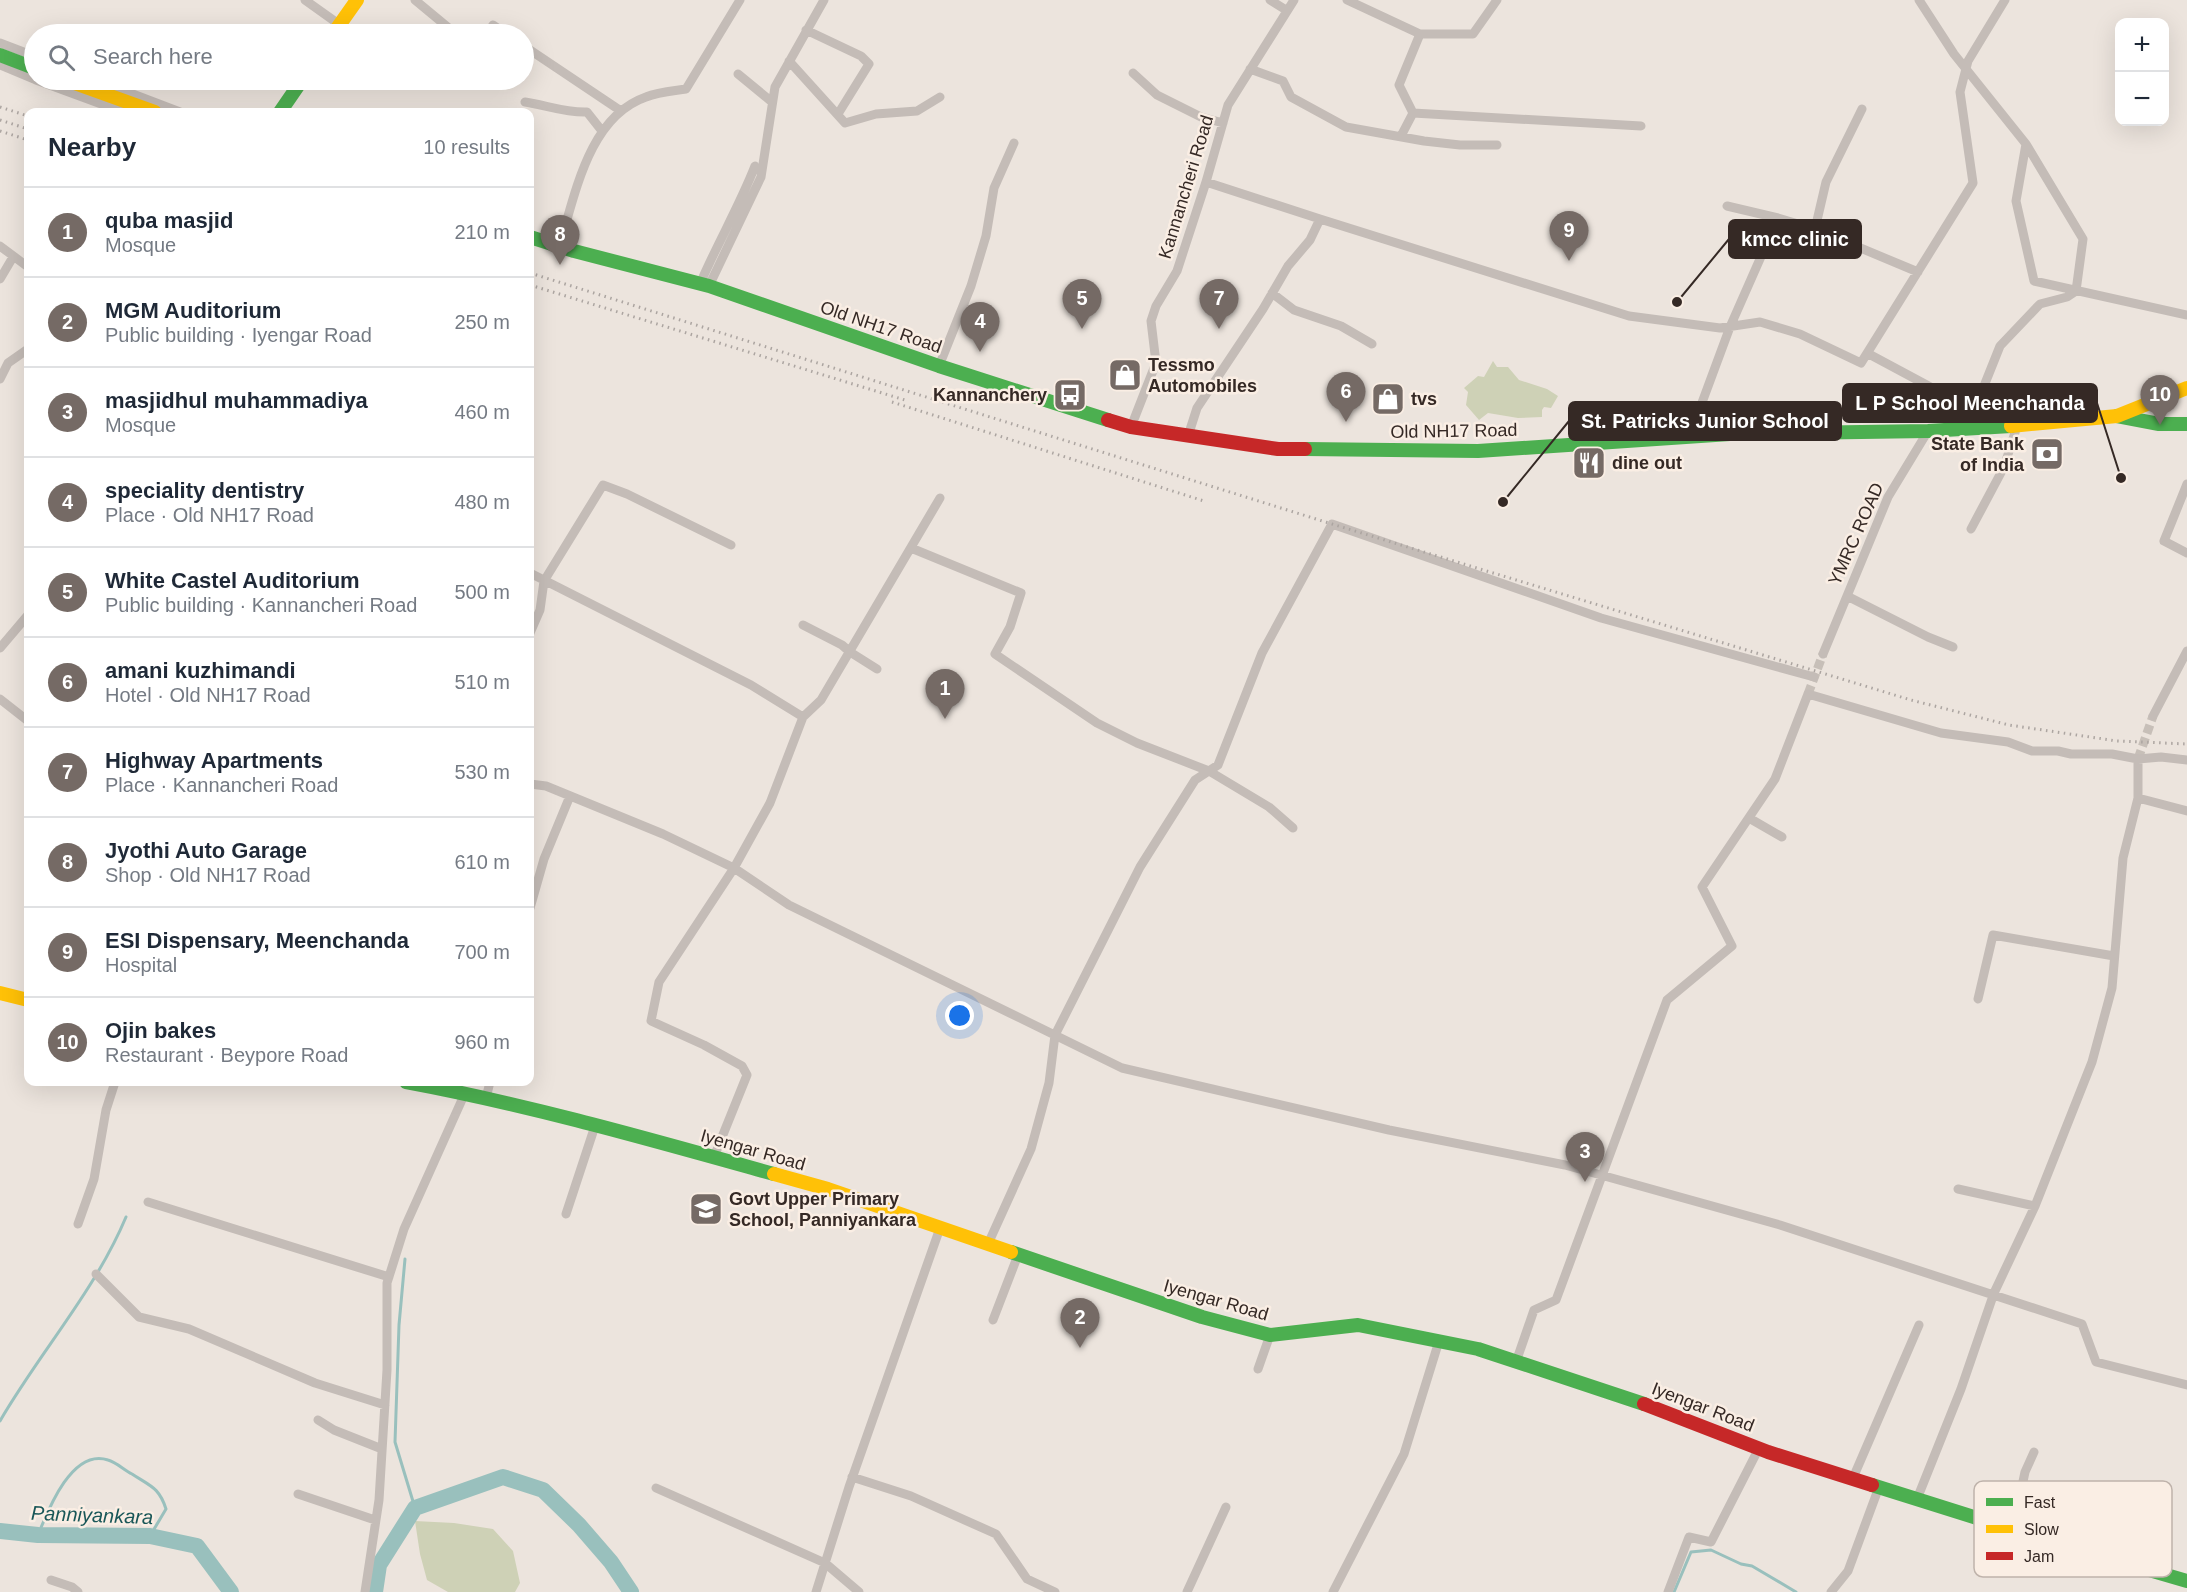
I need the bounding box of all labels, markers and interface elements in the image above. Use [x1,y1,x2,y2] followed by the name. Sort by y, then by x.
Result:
[2115,18,2169,126] map controls
[2115,18,2169,72] button: +
[24,24,534,90] search box
[45,41,78,74] icon: search
[93,44,213,69] text: Search here
[2115,72,2169,126] button: −
[1155,113,1217,261] street label: Kannancheri Road
[48,132,136,162] text: Nearby
[423,136,510,158] text: 10 results
[105,208,233,233] text: quba masjid
[1550,212,1588,261] pin: 9
[540,216,580,265] pin: 8
[1729,220,1861,258] callout: kmcc clinic
[62,221,73,243] text: 1
[454,221,510,243] text: 210 m
[1741,228,1849,250] text: kmcc clinic
[105,234,176,256] text: Mosque
[1062,280,1102,329] pin: 5
[1200,280,1238,329] pin: 7
[818,297,944,357] street label: Old NH17 Road
[105,298,281,323] text: MGM Auditorium
[960,302,1000,352] pin: 4
[62,311,73,333] text: 2
[454,311,510,333] text: 250 m
[105,324,372,346] text: Public building · Iyengar Road
[1148,355,1257,396] place label: Tessmo Automobiles
[1107,357,1143,393] shop icon: Tessmo Automobiles
[1326,372,1366,422] pin: 6
[2140,376,2180,425] pin: 10
[1052,377,1088,413] bus stop icon: Kannanchery
[1370,381,1406,417] shop icon: tvs
[1843,384,2097,422] callout: L P School Meenchanda
[933,385,1047,405] place label: Kannanchery
[105,388,368,413] text: masjidhul muhammadiya
[1411,389,1437,409] place label: tvs
[1855,392,2086,414] text: L P School Meenchanda
[62,401,73,423] text: 3
[454,401,510,423] text: 460 m
[1569,402,1841,440] callout: St. Patricks Junior School
[1581,410,1829,432] text: St. Patricks Junior School
[105,414,176,436] text: Mosque
[1390,420,1518,442] street label: Old NH17 Road
[1931,434,2025,475] place label: State Bank of India
[2029,436,2065,472] bank icon: State Bank of India
[1571,445,1607,481] restaurant icon: dine out
[1612,453,1682,473] place label: dine out
[105,478,304,503] text: speciality dentistry
[1824,480,1888,588] street label: YMRC ROAD
[62,491,73,513] text: 4
[454,491,510,513] text: 480 m
[105,504,314,526] text: Place · Old NH17 Road
[105,568,360,593] text: White Castel Auditorium
[62,581,73,603] text: 5
[454,581,510,603] text: 500 m
[105,594,417,616] text: Public building · Kannancheri Road
[105,658,296,683] text: amani kuzhimandi
[926,670,964,719] pin: 1
[62,671,73,693] text: 6
[454,671,510,693] text: 510 m
[105,684,311,706] text: Hotel · Old NH17 Road
[105,748,323,773] text: Highway Apartments
[62,761,73,783] text: 7
[454,761,510,783] text: 530 m
[105,774,338,796] text: Place · Kannancheri Road
[105,838,307,863] text: Jyothi Auto Garage
[62,851,73,873] text: 8
[454,851,510,873] text: 610 m
[105,864,311,886] text: Shop · Old NH17 Road
[105,928,409,953] text: ESI Dispensary, Meenchanda
[62,941,73,963] text: 9
[454,941,510,963] text: 700 m
[105,954,177,976] text: Hospital
[945,1001,974,1030] your location
[105,1018,216,1043] text: Ojin bakes
[56,1031,79,1053] text: 10
[454,1031,510,1053] text: 960 m
[105,1044,348,1066] text: Restaurant · Beypore Road
[698,1125,808,1175] street label: Iyengar Road
[1566,1132,1604,1182] pin: 3
[729,1189,917,1230] place label: Govt Upper Primary School, Panniyankara
[688,1191,724,1227] school or university icon: Govt Upper Primary School, Panniyankara
[1161,1275,1271,1325] street label: Iyengar Road
[1060,1298,1100,1348] pin: 2
[1649,1378,1757,1436] street label: Iyengar Road
[1974,1481,2172,1577] legend
[2024,1494,2056,1511] text: Fast
[30,1502,154,1528] water label: Panniyankara
[2024,1521,2059,1538] text: Slow
[2024,1548,2054,1565] text: Jam

